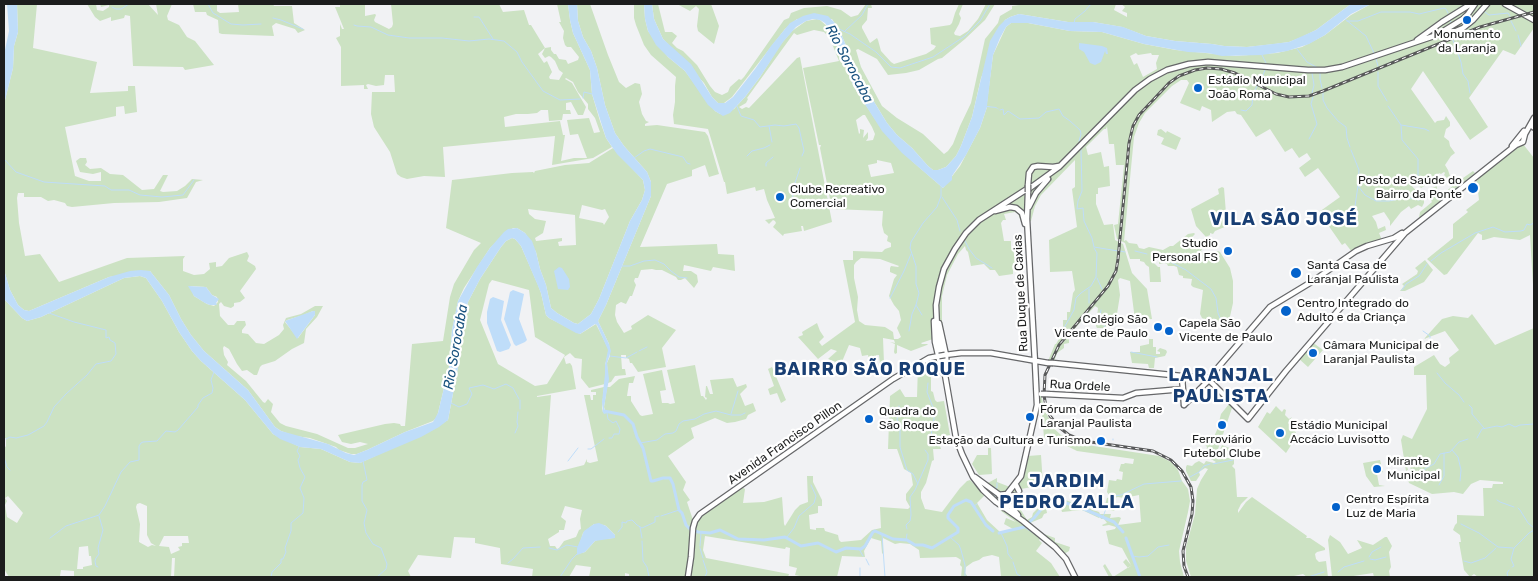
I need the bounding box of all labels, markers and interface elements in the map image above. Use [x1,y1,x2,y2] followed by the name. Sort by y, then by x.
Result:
[1461,14,1473,26] marker: Monumento da Laranja
[821,22,877,106] water label: Rio Sorocaba
[1433,28,1501,56] place label: Monumento da Laranja
[1208,74,1306,102] place label: Estádio Municipal João Roma
[1192,82,1204,94] marker: Estádio Municipal João Roma
[1358,174,1462,202] place label: Posto de Saúde do Bairro da Ponte
[1466,181,1480,195] marker: Posto de Saúde do Bairro da Ponte
[790,183,885,211] place label: Clube Recreativo Comercial
[774,191,786,203] marker: Clube Recreativo Comercial
[1208,209,1360,231] district label: VILA SÃO JOSÉ
[1011,234,1031,352] street label: Rua Duque de Caxias
[1152,237,1218,265] place label: Studio Personal FS
[1222,245,1234,257] marker: Studio Personal FS
[1307,259,1399,287] place label: Santa Casa de Laranjal Paulista
[1289,266,1303,280] marker: Santa Casa de Laranjal Paulista
[1297,297,1409,325] place label: Centro Integrado do Adulto e da Criança
[440,303,472,391] water label: Rio Sorocaba
[1279,304,1293,318] marker: Centro Integrado do Adulto e da Criança
[1054,313,1148,341] place label: Colégio São Vicente de Paulo
[1179,317,1273,345] place label: Capela São Vicente de Paulo
[1152,321,1164,333] marker: Colégio São Vicente de Paulo
[1163,325,1175,337] marker: Capela São Vicente de Paulo
[1323,339,1439,367] place label: Câmara Municipal de Laranjal Paulista
[1307,347,1319,359] marker: Câmara Municipal de Laranjal Paulista
[772,359,968,381] district label: BAIRRO SÃO ROQUE
[1167,365,1275,408] district label: LARANJAL PAULISTA
[1049,377,1111,395] street label: Rua Ordele
[725,398,845,488] street label: Avenida Francisco Pillon
[1040,403,1163,431] place label: Fórum da Comarca de Laranjal Paulista
[879,405,939,433] place label: Quadra do São Roque
[1024,411,1036,423] marker: Fórum da Comarca de Laranjal Paulista
[863,413,875,425] marker: Quadra do São Roque
[1216,419,1228,431] marker: Ferroviário Futebol Clube
[1290,419,1390,447] place label: Estádio Municipal Accácio Luvisotto
[1274,427,1286,439] marker: Estádio Municipal Accácio Luvisotto
[1183,433,1261,461] place label: Ferroviário Futebol Clube
[928,434,1091,448] place label: Estação da Cultura e Turismo
[1095,435,1107,447] marker: Estação da Cultura e Turismo
[1387,455,1440,483] place label: Mirante Municipal
[1371,463,1383,475] marker: Mirante Municipal
[998,471,1136,514] district label: JARDIM PEDRO ZALLA
[1346,493,1429,521] place label: Centro Espírita Luz de Maria
[1330,501,1342,513] marker: Centro Espírita Luz de Maria

